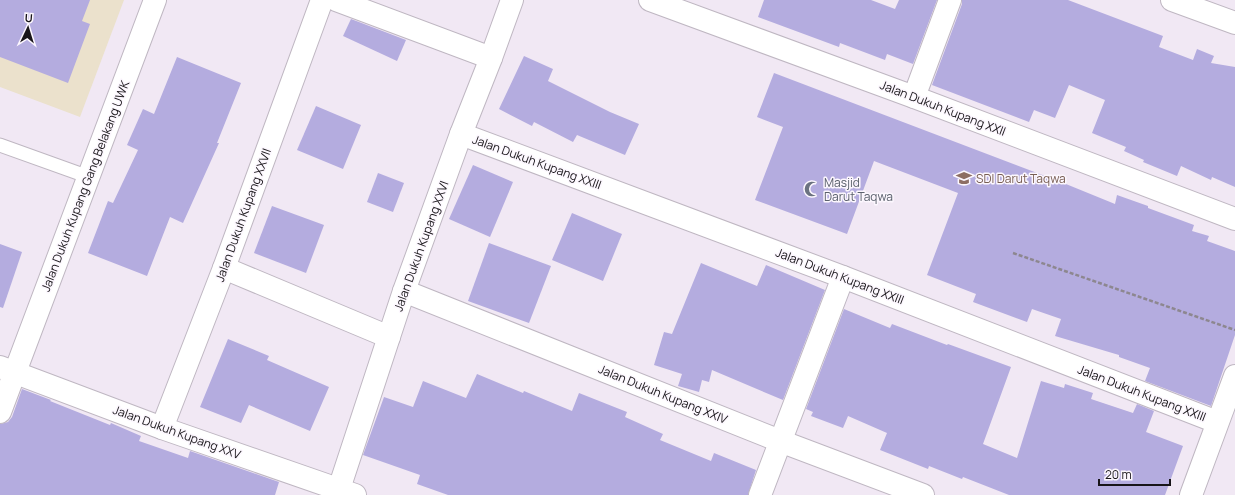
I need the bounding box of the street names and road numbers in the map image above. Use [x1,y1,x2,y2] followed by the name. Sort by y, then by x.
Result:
[878,76,1008,140] street label: Jalan Dukuh Kupang XXII
[37,77,134,294] street label: Jalan Dukuh Kupang Gang Belakang UWK
[470,131,604,193] street label: Jalan Dukuh Kupang XXIII
[211,146,275,284] street label: Jalan Dukuh Kupang XXVII
[389,178,453,314] street label: Jalan Dukuh Kupang XXVI
[773,244,907,308] street label: Jalan Dukuh Kupang XXIII
[596,360,731,428] street label: Jalan Dukuh Kupang XXIV
[1075,361,1209,425] street label: Jalan Dukuh Kupang XXIII
[111,401,244,463] street label: Jalan Dukuh Kupang XXV

